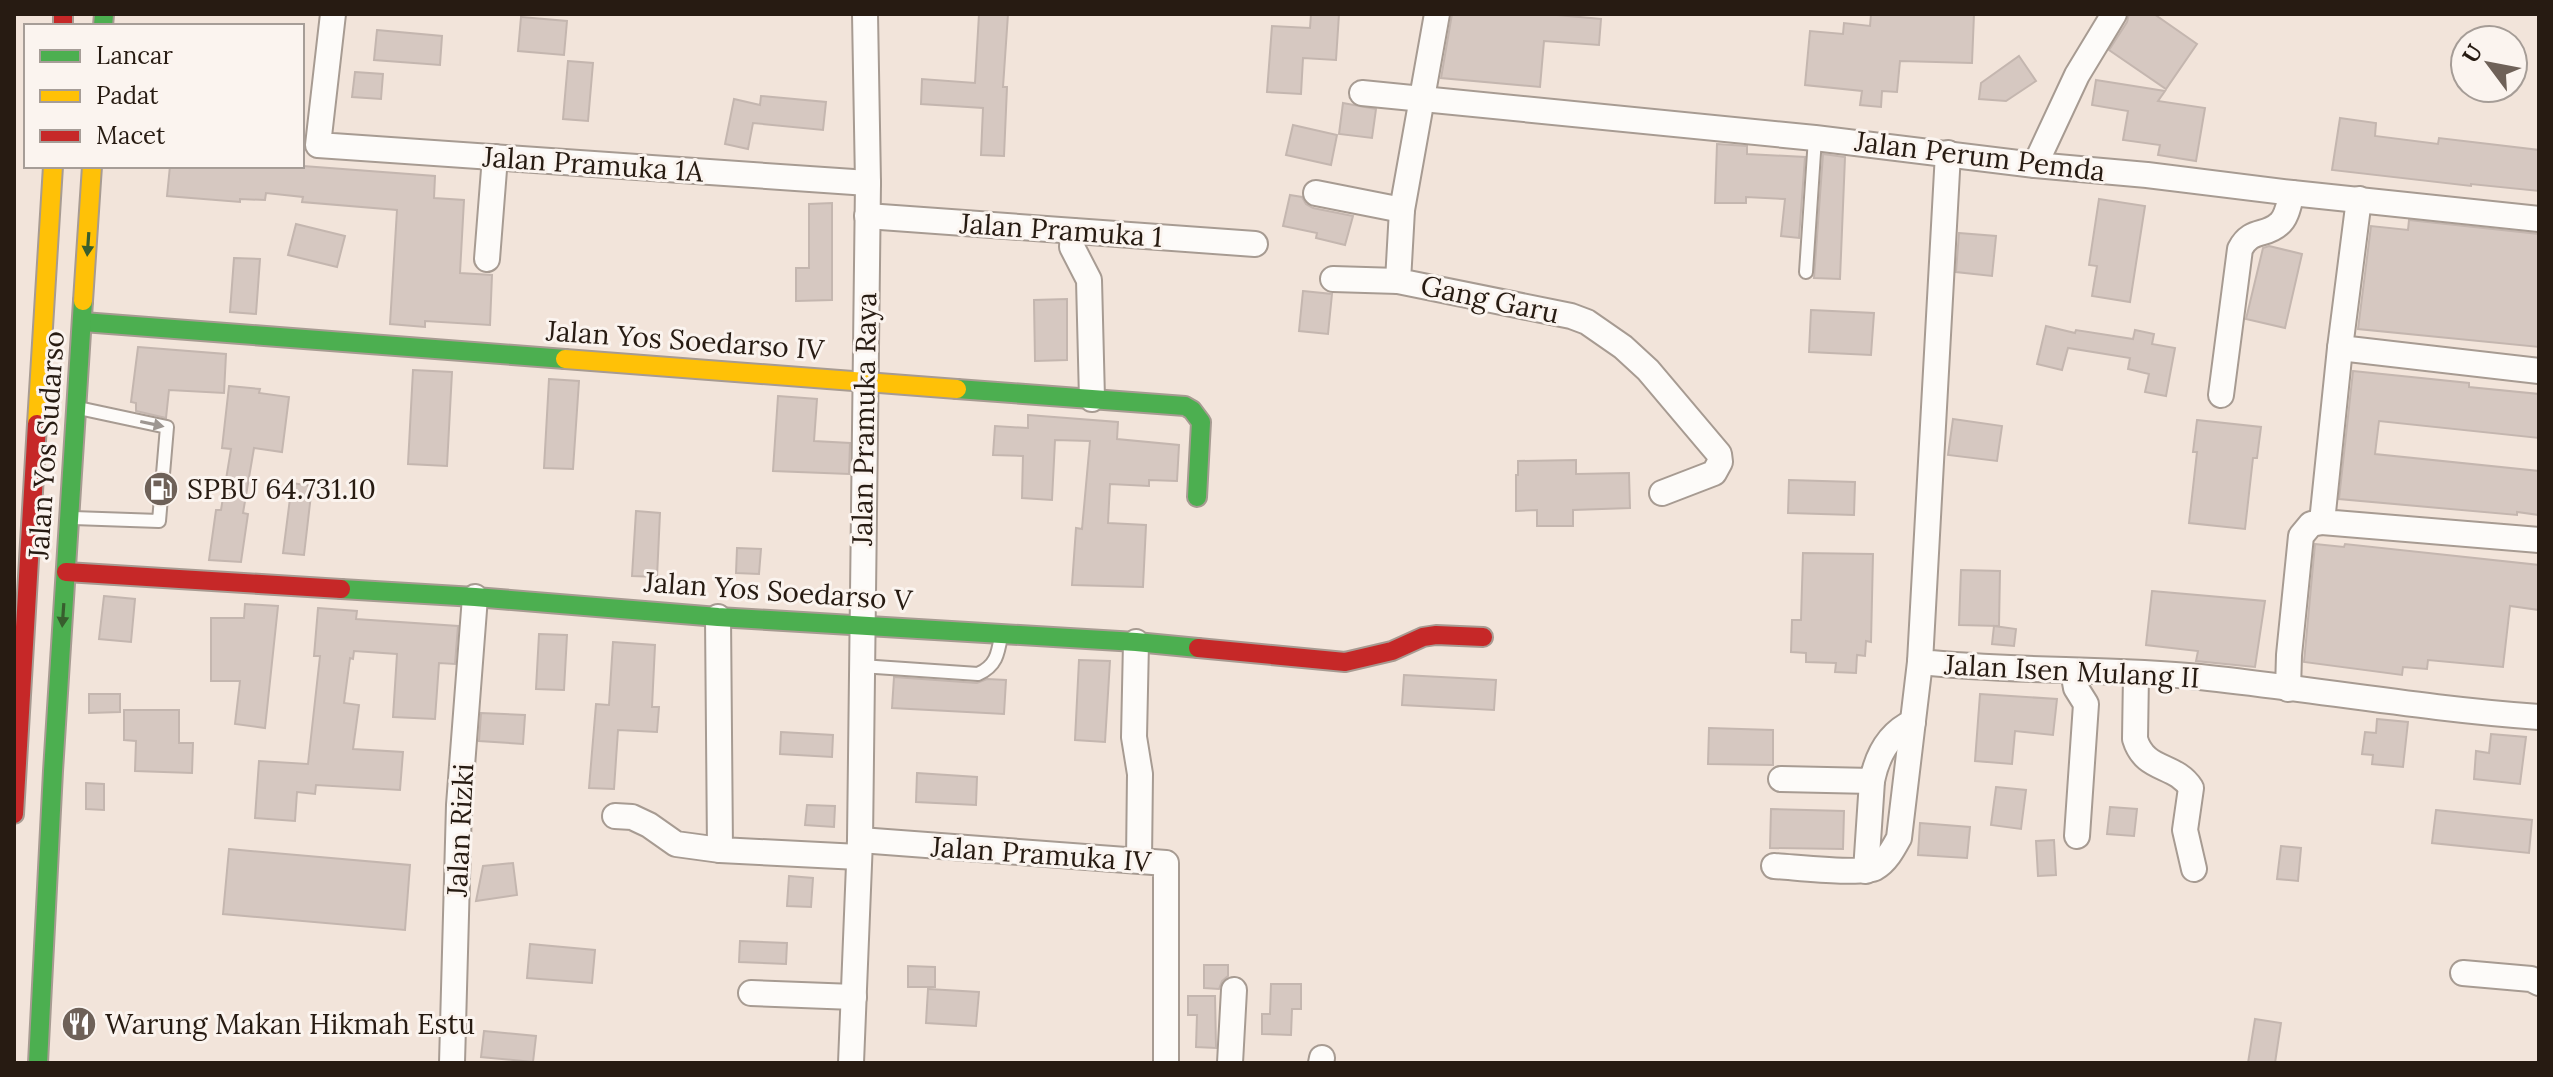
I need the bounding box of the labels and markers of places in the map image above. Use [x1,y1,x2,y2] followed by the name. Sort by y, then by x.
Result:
[142,470,180,508] fuel station icon: SPBU 64.731.10
[187,471,376,507] place label: SPBU 64.731.10
[60,1005,98,1043] restaurant icon: Warung Makan Hikmah Estu
[105,1006,475,1042] place label: Warung Makan Hikmah Estu

